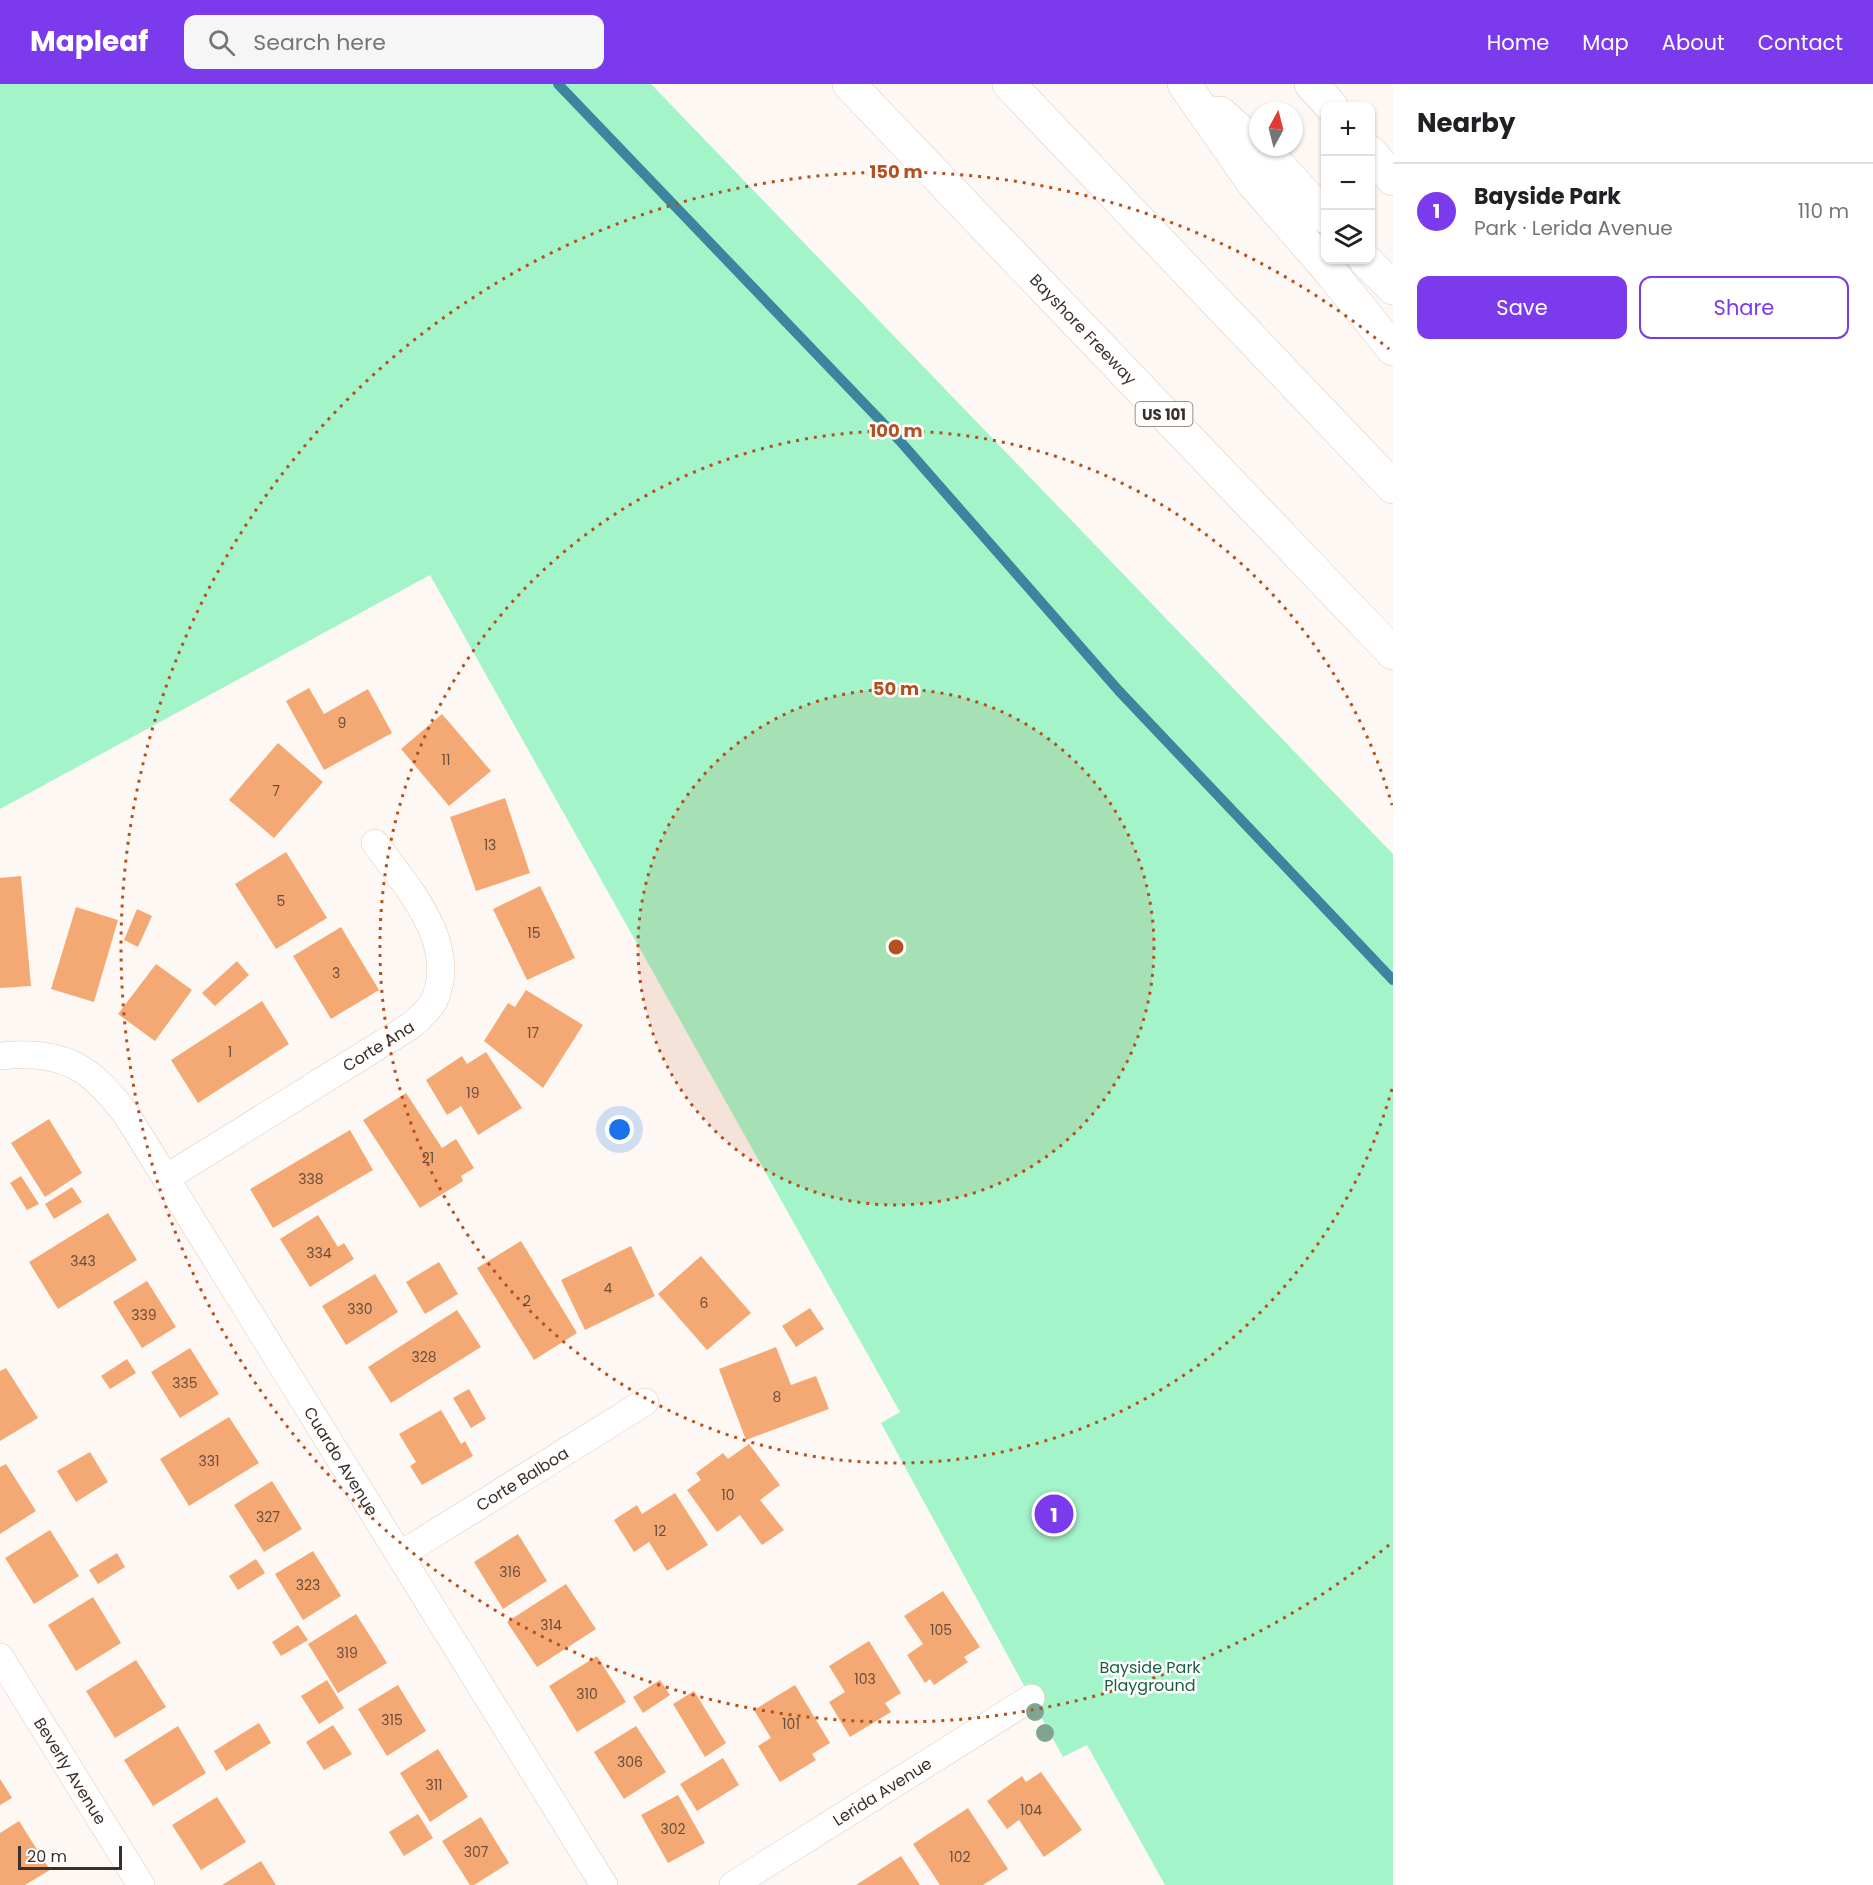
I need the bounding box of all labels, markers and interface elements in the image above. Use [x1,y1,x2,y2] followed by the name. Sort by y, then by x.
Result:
[184,15,604,69] search box
[30,22,148,61] text: Mapleaf
[205,26,238,59] icon: search
[253,27,386,58] text: Search here
[1487,28,1549,57] text: Home
[1582,28,1629,57] text: Map
[1662,28,1725,57] text: About
[1758,28,1843,57] text: Contact
[1249,102,1303,156] north arrow
[1321,102,1375,264] map controls
[1321,102,1375,156] button: +
[1417,105,1515,141] text: Nearby
[1321,156,1375,210] button: −
[869,159,923,184] text: 150 m
[1474,181,1621,212] text: Bayside Park
[1433,197,1440,225] text: 1
[1798,197,1849,225] text: 110 m
[1321,210,1375,264] button: layers
[1474,214,1673,242] text: Park · Lerida Avenue
[1025,268,1142,390] street label: Bayshore Freeway
[1417,276,1627,339] button: Save
[1639,276,1849,339] button: Share
[1136,402,1192,426] road number: US 101
[869,418,923,443] text: 100 m
[873,676,919,701] text: 50 m
[338,713,346,733] house number: 9
[442,750,450,770] house number: 11
[272,781,280,801] house number: 7
[484,835,496,855] house number: 13
[277,891,285,911] house number: 5
[527,923,541,943] house number: 15
[886,937,906,957] centre of rings
[332,963,340,983] house number: 3
[338,1015,419,1077] street label: Corte Ana
[527,1023,539,1043] house number: 17
[228,1042,232,1062] house number: 1
[466,1083,480,1103] house number: 19
[605,1115,634,1144] your location
[422,1148,434,1168] house number: 21
[298,1169,324,1189] house number: 338
[306,1243,332,1263] house number: 334
[70,1251,96,1271] house number: 343
[604,1278,613,1298] house number: 4
[523,1291,531,1311] house number: 2
[700,1293,709,1313] house number: 6
[347,1299,373,1319] house number: 330
[131,1305,157,1325] house number: 339
[411,1347,437,1367] house number: 328
[172,1373,198,1393] house number: 335
[773,1387,782,1407] house number: 8
[299,1402,384,1520] street label: Cuardo Avenue
[471,1441,573,1516] street label: Corte Balboa
[199,1451,219,1471] house number: 331
[721,1485,735,1505] house number: 10
[1034,1492,1074,1536] pin: 1
[256,1507,280,1527] house number: 327
[654,1521,666,1541] house number: 12
[499,1562,521,1582] house number: 316
[296,1575,320,1595] house number: 323
[540,1615,562,1635] house number: 314
[930,1620,952,1640] house number: 105
[336,1643,358,1663] house number: 319
[1099,1656,1201,1697] park label: Bayside Park Playground
[854,1669,876,1689] house number: 103
[576,1684,598,1704] house number: 310
[381,1710,403,1730] house number: 315
[29,1713,112,1829] street label: Beverly Avenue
[782,1714,800,1734] house number: 101
[617,1752,643,1772] house number: 306
[828,1752,936,1831] street label: Lerida Avenue
[425,1775,443,1795] house number: 311
[1020,1800,1042,1820] house number: 104
[660,1819,686,1839] house number: 302
[464,1842,489,1862] house number: 307
[18,1843,122,1870] scale bar
[27,1845,67,1868] text: 20 m
[949,1847,971,1867] house number: 102

